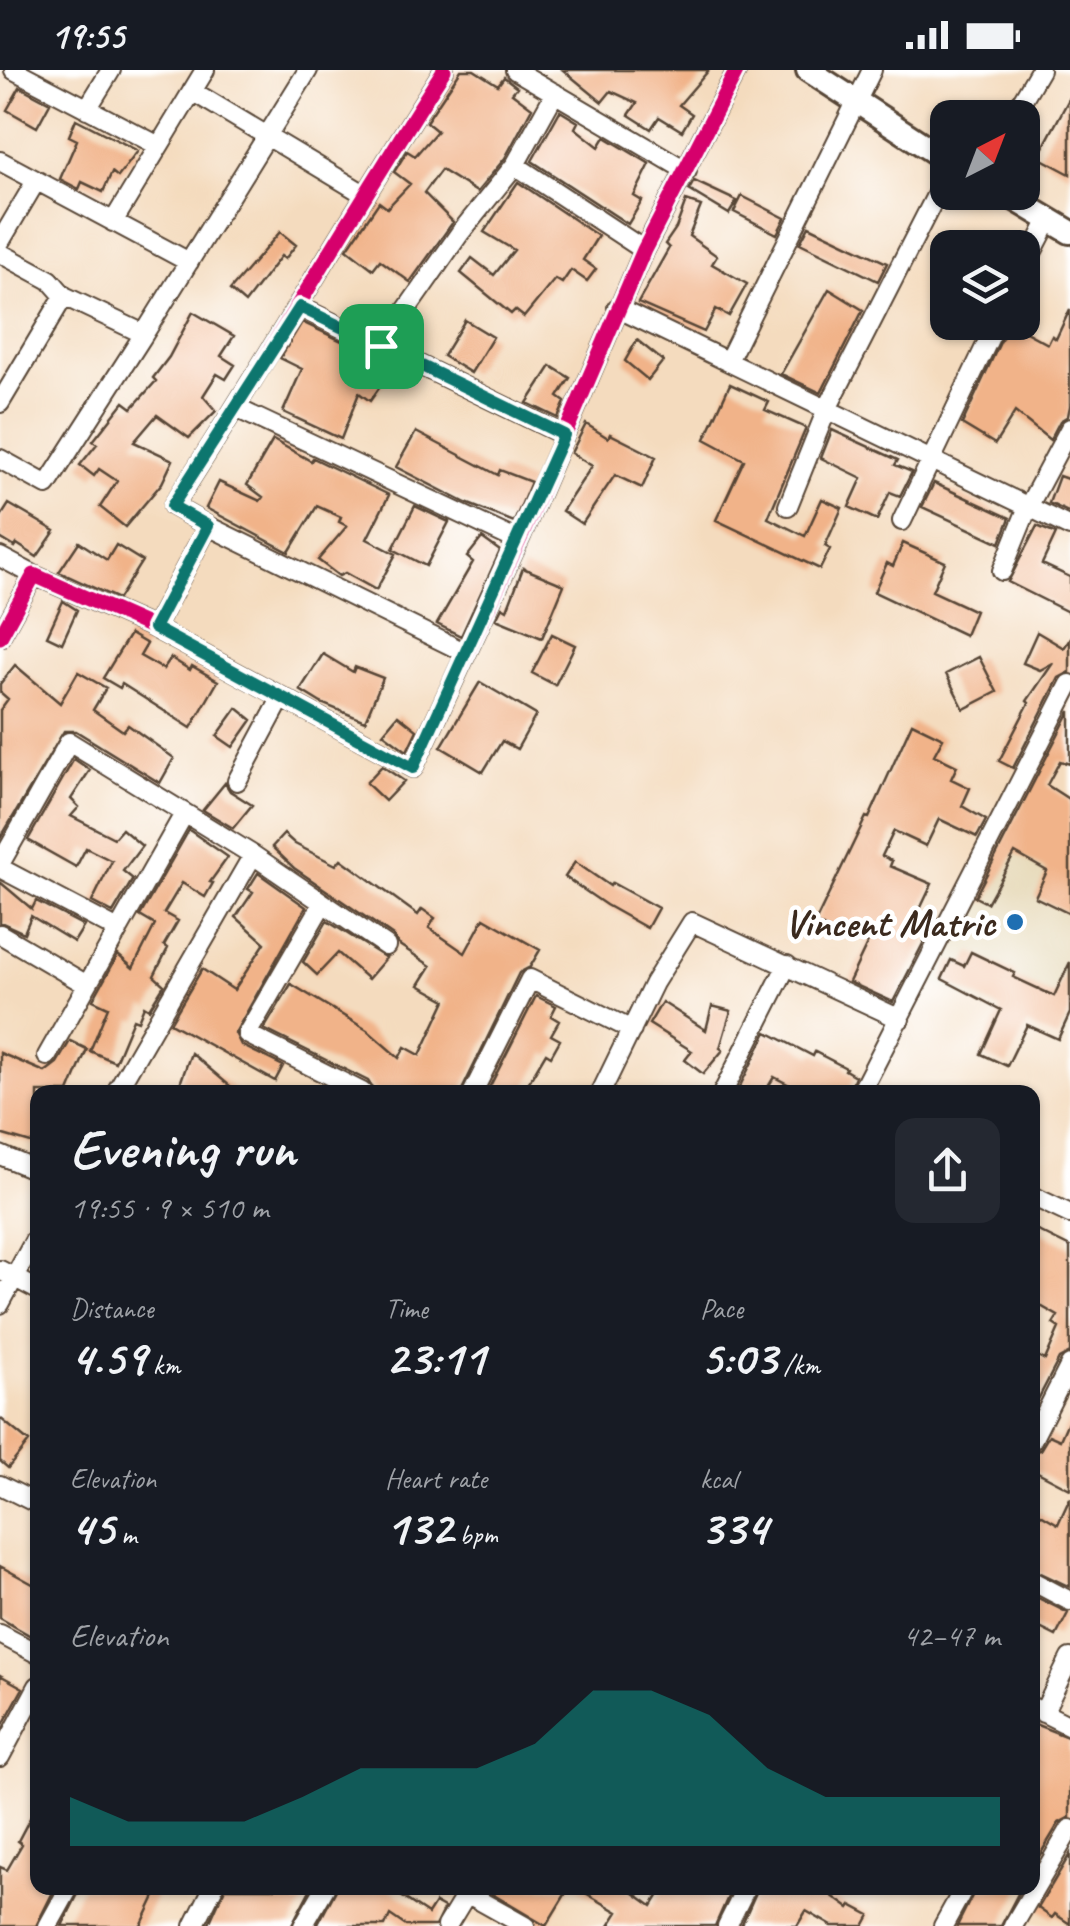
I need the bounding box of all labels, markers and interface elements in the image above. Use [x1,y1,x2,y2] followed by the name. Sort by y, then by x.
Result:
[50,12,124,59] text: 19:55
[930,100,1040,210] north arrow
[930,100,1040,340] map controls
[930,230,1040,340] button: layers
[339,304,424,389] pin
[354,319,409,374] icon: arrive
[784,898,997,948] place label: Vincent Matric
[1004,911,1026,933] marker: Vincent Matric
[70,1114,295,1184] text: Evening run
[895,1118,1000,1223] button: share
[70,1187,268,1228] text: 19:55 · 9 × 510 m
[70,1291,154,1326] text: Distance
[385,1291,428,1326] text: Time
[700,1291,743,1326] text: Pace
[70,1326,146,1389] text: 4.59
[385,1326,485,1389] text: 23:11
[700,1326,777,1389] text: 5:03
[146,1347,180,1382] text: km
[777,1347,820,1382] text: /km
[70,1461,156,1496] text: Elevation
[385,1461,487,1496] text: Heart rate
[700,1461,737,1496] text: kcal
[70,1496,114,1559] text: 45
[385,1496,453,1559] text: 132
[700,1496,768,1559] text: 334
[114,1517,137,1552] text: m
[453,1517,498,1552] text: bpm
[70,1615,168,1656] text: Elevation
[902,1615,1000,1656] text: 42–47 m

